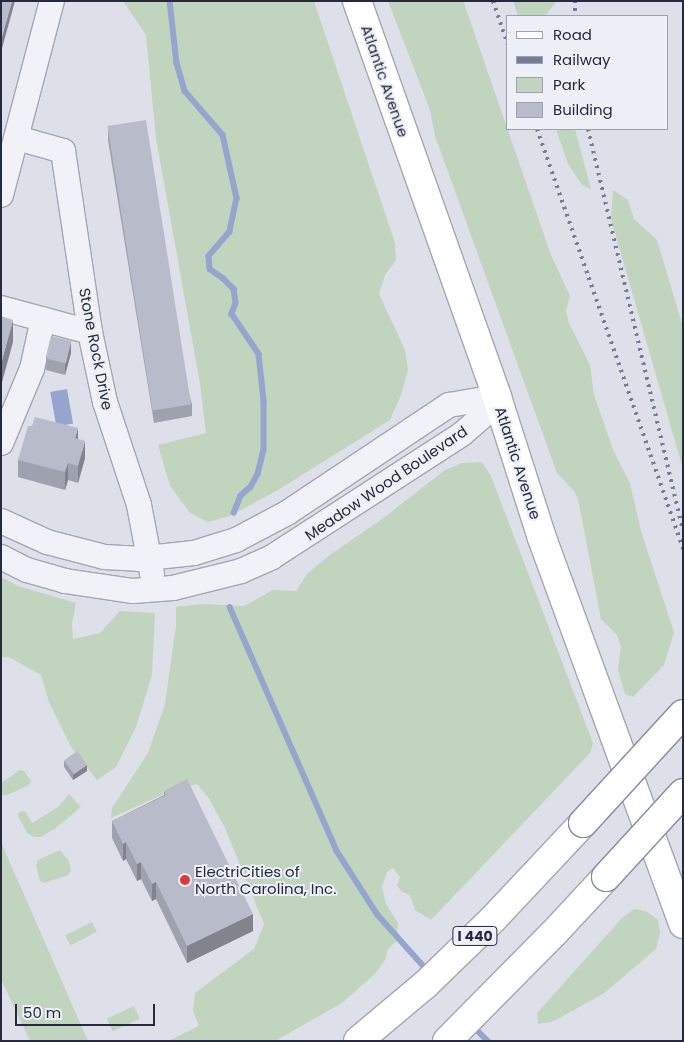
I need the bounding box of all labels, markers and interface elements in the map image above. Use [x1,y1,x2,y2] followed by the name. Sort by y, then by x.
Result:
[507,15,669,130] legend
[357,22,413,140] street label: Atlantic Avenue
[553,24,592,45] text: Road
[553,49,611,70] text: Railway
[553,74,585,95] text: Park
[553,99,613,120] text: Building
[75,286,117,412] street label: Stone Rock Drive
[491,404,545,522] street label: Atlantic Avenue
[301,422,471,544] street label: Meadow Wood Boulevard
[195,862,336,897] place label: ElectriCities of North Carolina, Inc.
[179,874,191,886] marker: ElectriCities of North Carolina, Inc.
[451,924,499,948] road number: I 440
[18,994,158,1026] scale bar
[23,1002,61,1023] text: 50 m

